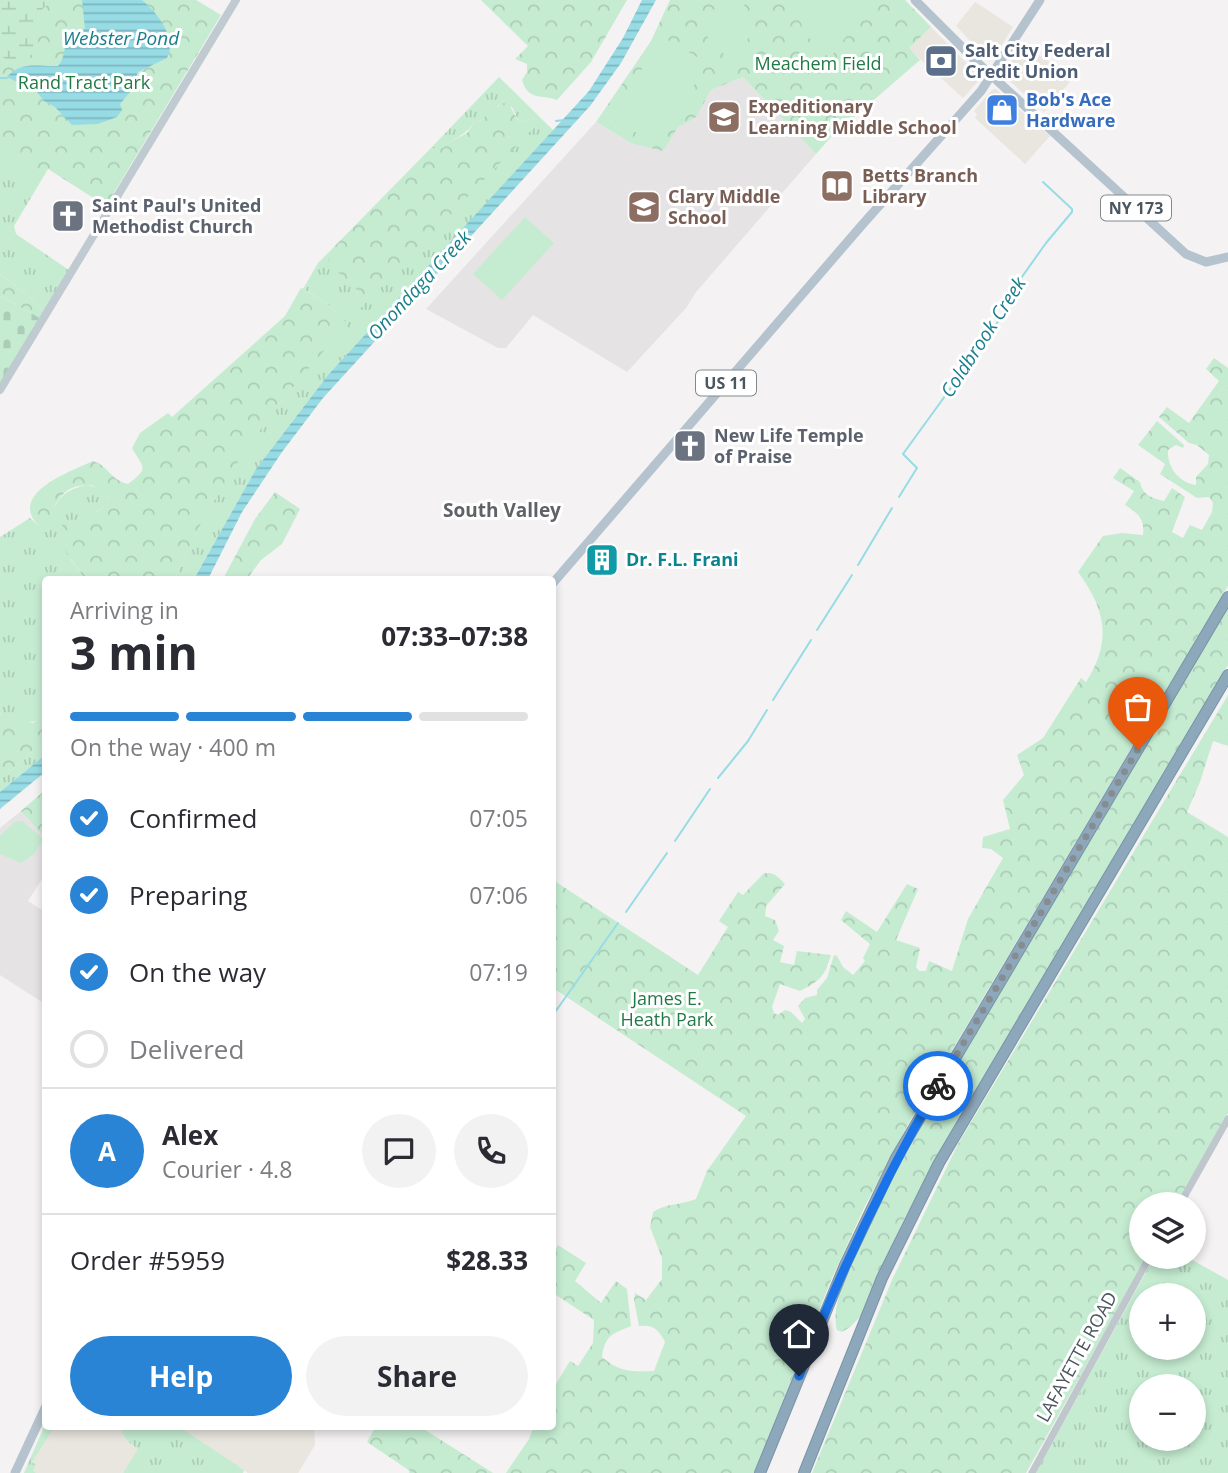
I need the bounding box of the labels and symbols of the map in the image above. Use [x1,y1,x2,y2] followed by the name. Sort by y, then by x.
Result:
[63,25,180,51] water label: Webster Pond
[965,38,1111,83] place label: Salt City Federal Credit Union
[922,42,960,80] bank icon: Salt City Federal Credit Union
[755,51,881,75] park label: Meachem Field
[18,70,151,94] park label: Rand Tract Park
[1026,87,1115,132] place label: Bob's Ace Hardware
[983,91,1021,129] shop icon: Bob's Ace Hardware
[748,94,957,139] place label: Expeditionary Learning Middle School
[705,98,743,136] school or university icon: Expeditionary Learning Middle School
[862,163,978,208] place label: Betts Branch Library
[818,167,856,205] library icon: Betts Branch Library
[668,184,780,229] place label: Clary Middle School
[625,188,663,226] school or university icon: Clary Middle School
[92,193,261,238] place label: Saint Paul's United Methodist Church
[1101,196,1171,220] road number: NY 173
[49,197,87,235] church icon: Saint Paul's United Methodist Church
[362,224,477,345] water label: Onondaga Creek
[934,271,1032,402] water label: Coldbrook Creek
[696,370,756,396] road number: US 11
[714,423,864,468] place label: New Life Temple of Praise
[671,427,709,465] church icon: New Life Temple of Praise
[443,497,561,523] district label: South Valley
[583,541,621,579] building icon: Dr. F.L. Frani
[626,547,739,571] place label: Dr. F.L. Frani
[1108,677,1168,749] pin
[620,986,714,1031] park label: James E. Heath Park
[903,1051,973,1121] courier
[1030,1287,1122,1426] street label: LAFAYETTE ROAD
[769,1304,829,1376] pin

